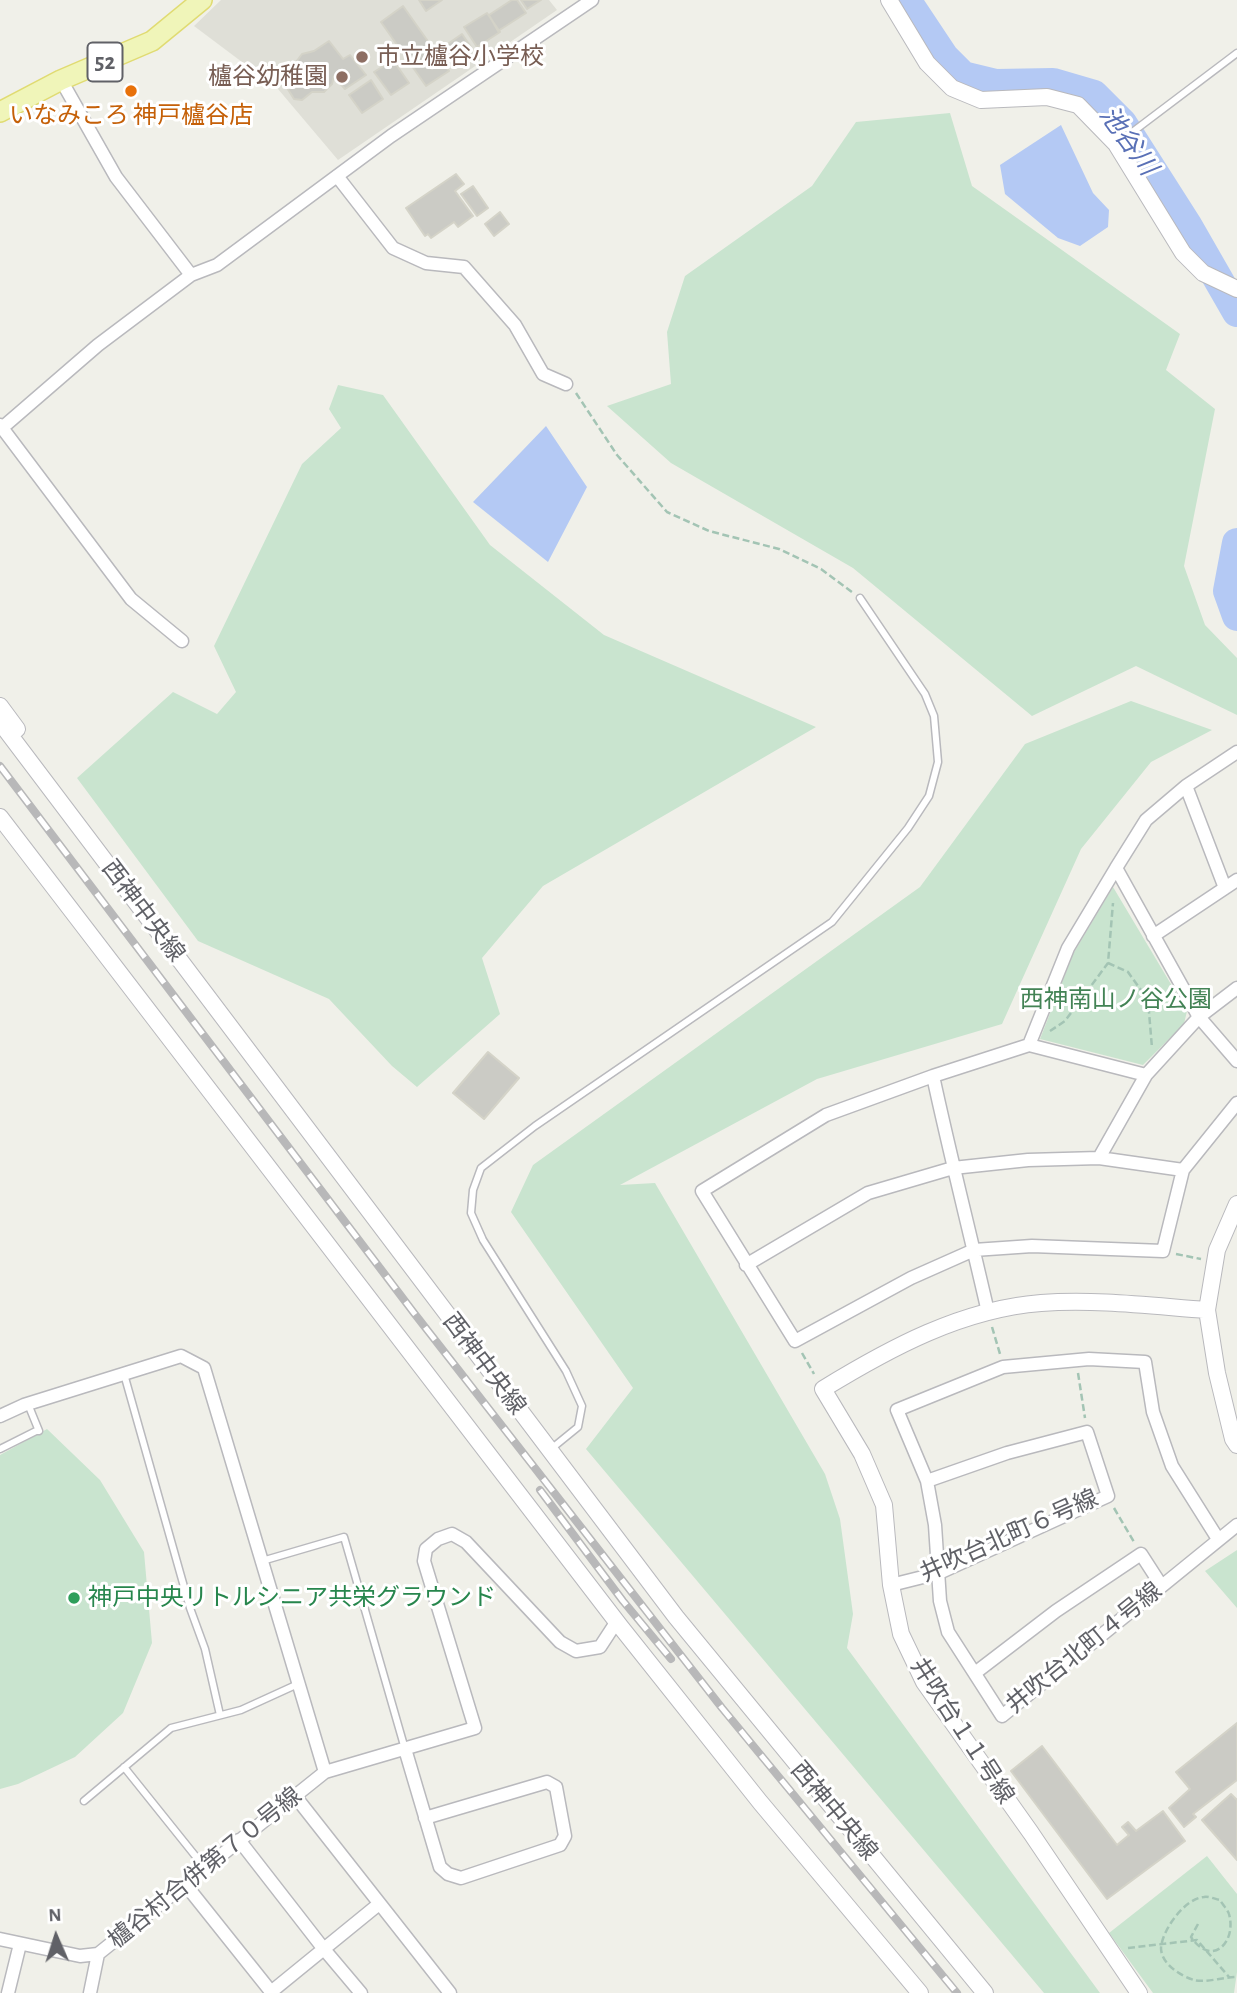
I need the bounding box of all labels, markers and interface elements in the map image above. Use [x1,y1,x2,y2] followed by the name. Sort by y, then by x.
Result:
[88,43,122,82] road number: 52
[376,43,544,71] place label: 市立櫨谷小学校
[354,49,370,65] marker: 市立櫨谷小学校
[208,63,328,91] place label: 櫨谷幼稚園
[334,69,350,85] marker: 櫨谷幼稚園
[123,83,139,99] marker: いなみころ 神戸櫨谷店
[1092,100,1164,182] water label: 池谷川
[9,102,253,130] place label: いなみころ 神戸櫨谷店
[95,854,191,968] street label: 西神中央線
[1020,986,1212,1014] park label: 西神南山ノ谷公園
[436,1307,532,1421] street label: 西神中央線
[915,1484,1103,1588] street label: 井吹台北町６号線
[1000,1576,1168,1720] street label: 井吹台北町４号線
[88,1584,496,1612] place label: 神戸中央リトルシニア共栄グラウンド
[66,1590,82,1606] marker: 神戸中央リトルシニア共栄グラウンド
[904,1653,1020,1809] street label: 井吹台１１号線
[784,1756,884,1866] street label: 西神中央線
[103,1781,307,1955] street label: 櫨谷村合併第７０号線
[21,1902,91,1972] north arrow
[48,1906,62,1925] text: N

